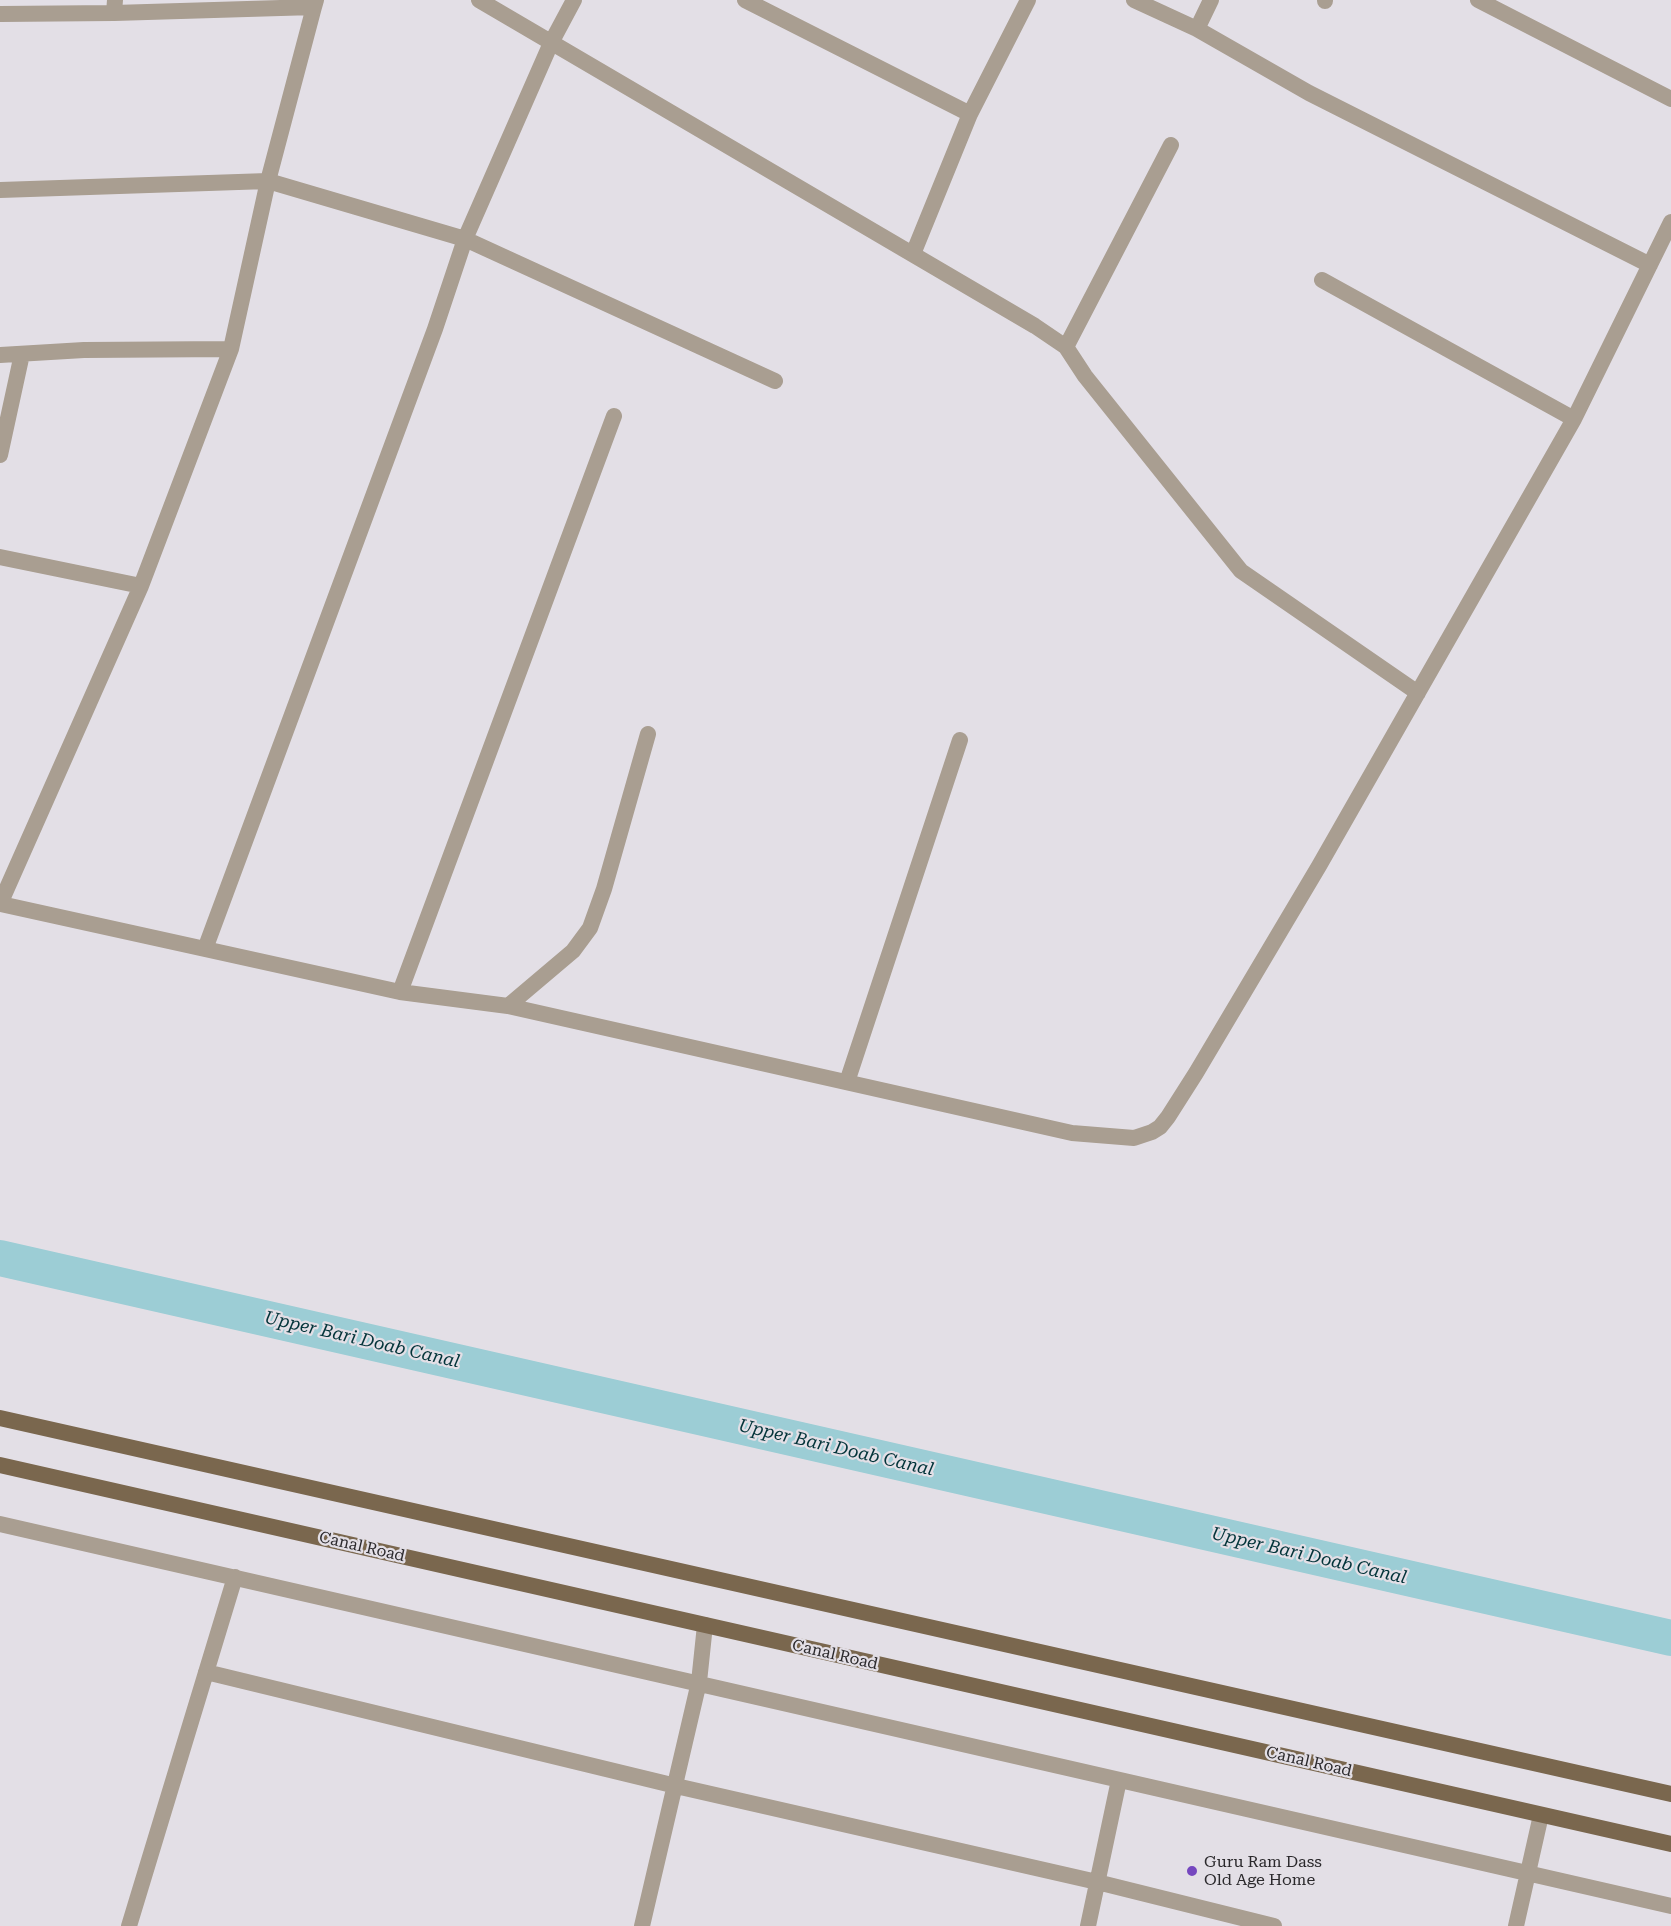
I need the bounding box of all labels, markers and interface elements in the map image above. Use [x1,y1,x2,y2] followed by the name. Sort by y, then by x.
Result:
[262,1307,462,1373] water label: Upper Bari Doab Canal
[736,1415,936,1481] water label: Upper Bari Doab Canal
[1209,1523,1409,1589] water label: Upper Bari Doab Canal
[317,1528,407,1566] street label: Canal Road
[790,1636,880,1674] street label: Canal Road
[1264,1743,1354,1781] street label: Canal Road
[1204,1852,1322,1890] place label: Guru Ram Dass Old Age Home
[1185,1864,1199,1878] marker: Guru Ram Dass Old Age Home

